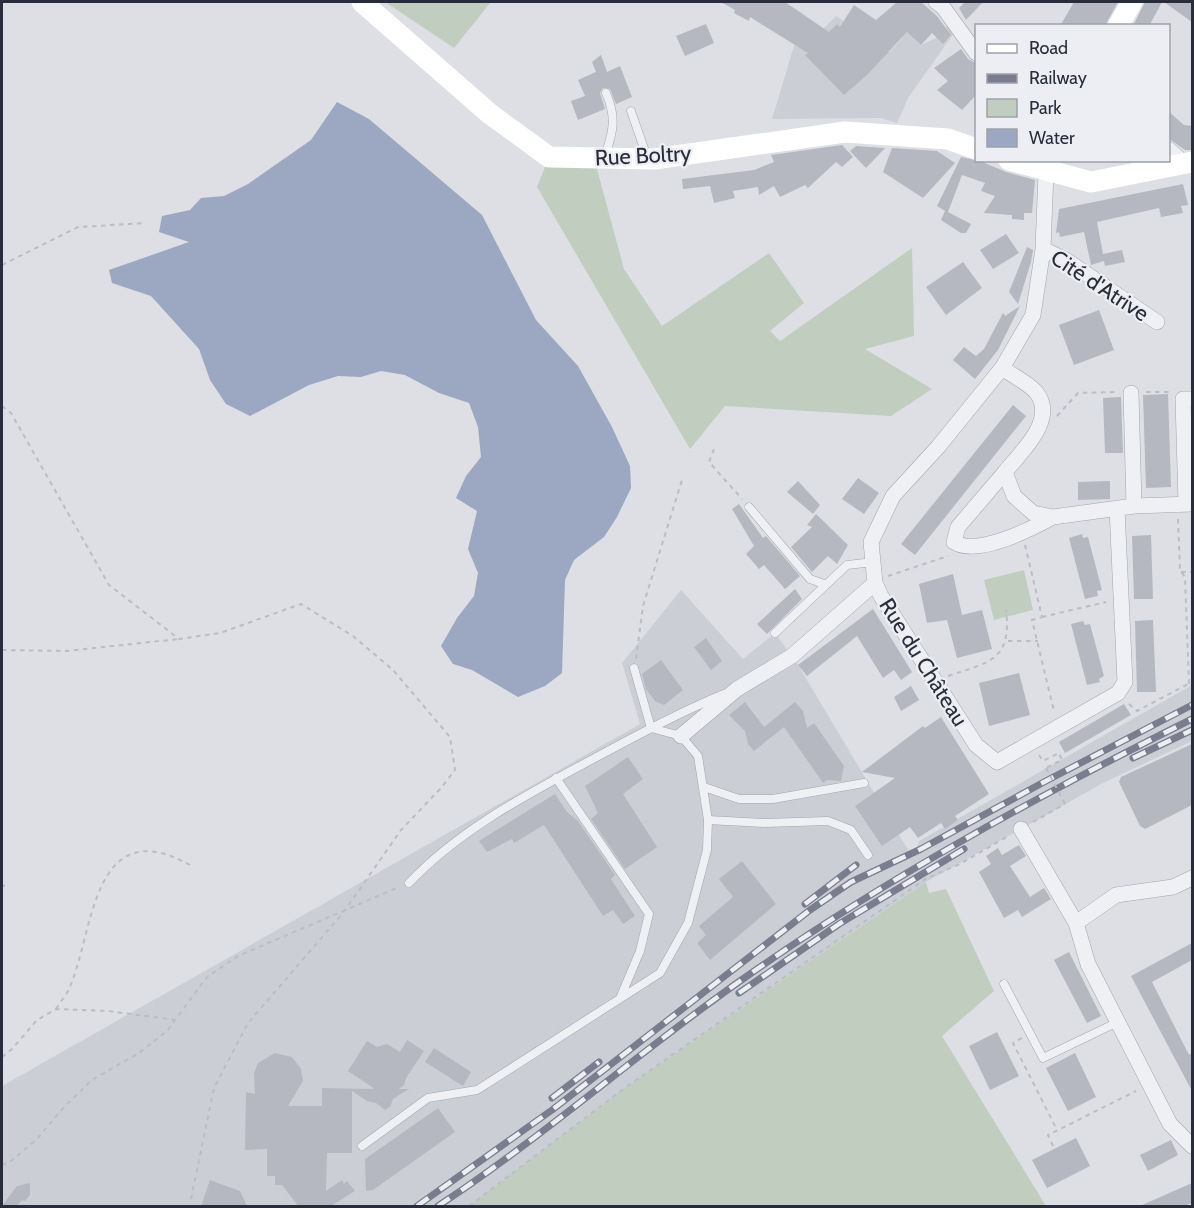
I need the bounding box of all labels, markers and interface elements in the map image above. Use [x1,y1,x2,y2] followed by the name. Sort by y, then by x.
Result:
[975,24,1170,162] legend
[1029,37,1068,59] text: Road
[1029,67,1087,89] text: Railway
[1029,97,1062,119] text: Park
[1029,127,1075,149] text: Water
[594,139,692,172] street label: Rue Boltry
[1046,244,1154,327] street label: Cité d'Atrive
[873,593,974,731] street label: Rue du Château

